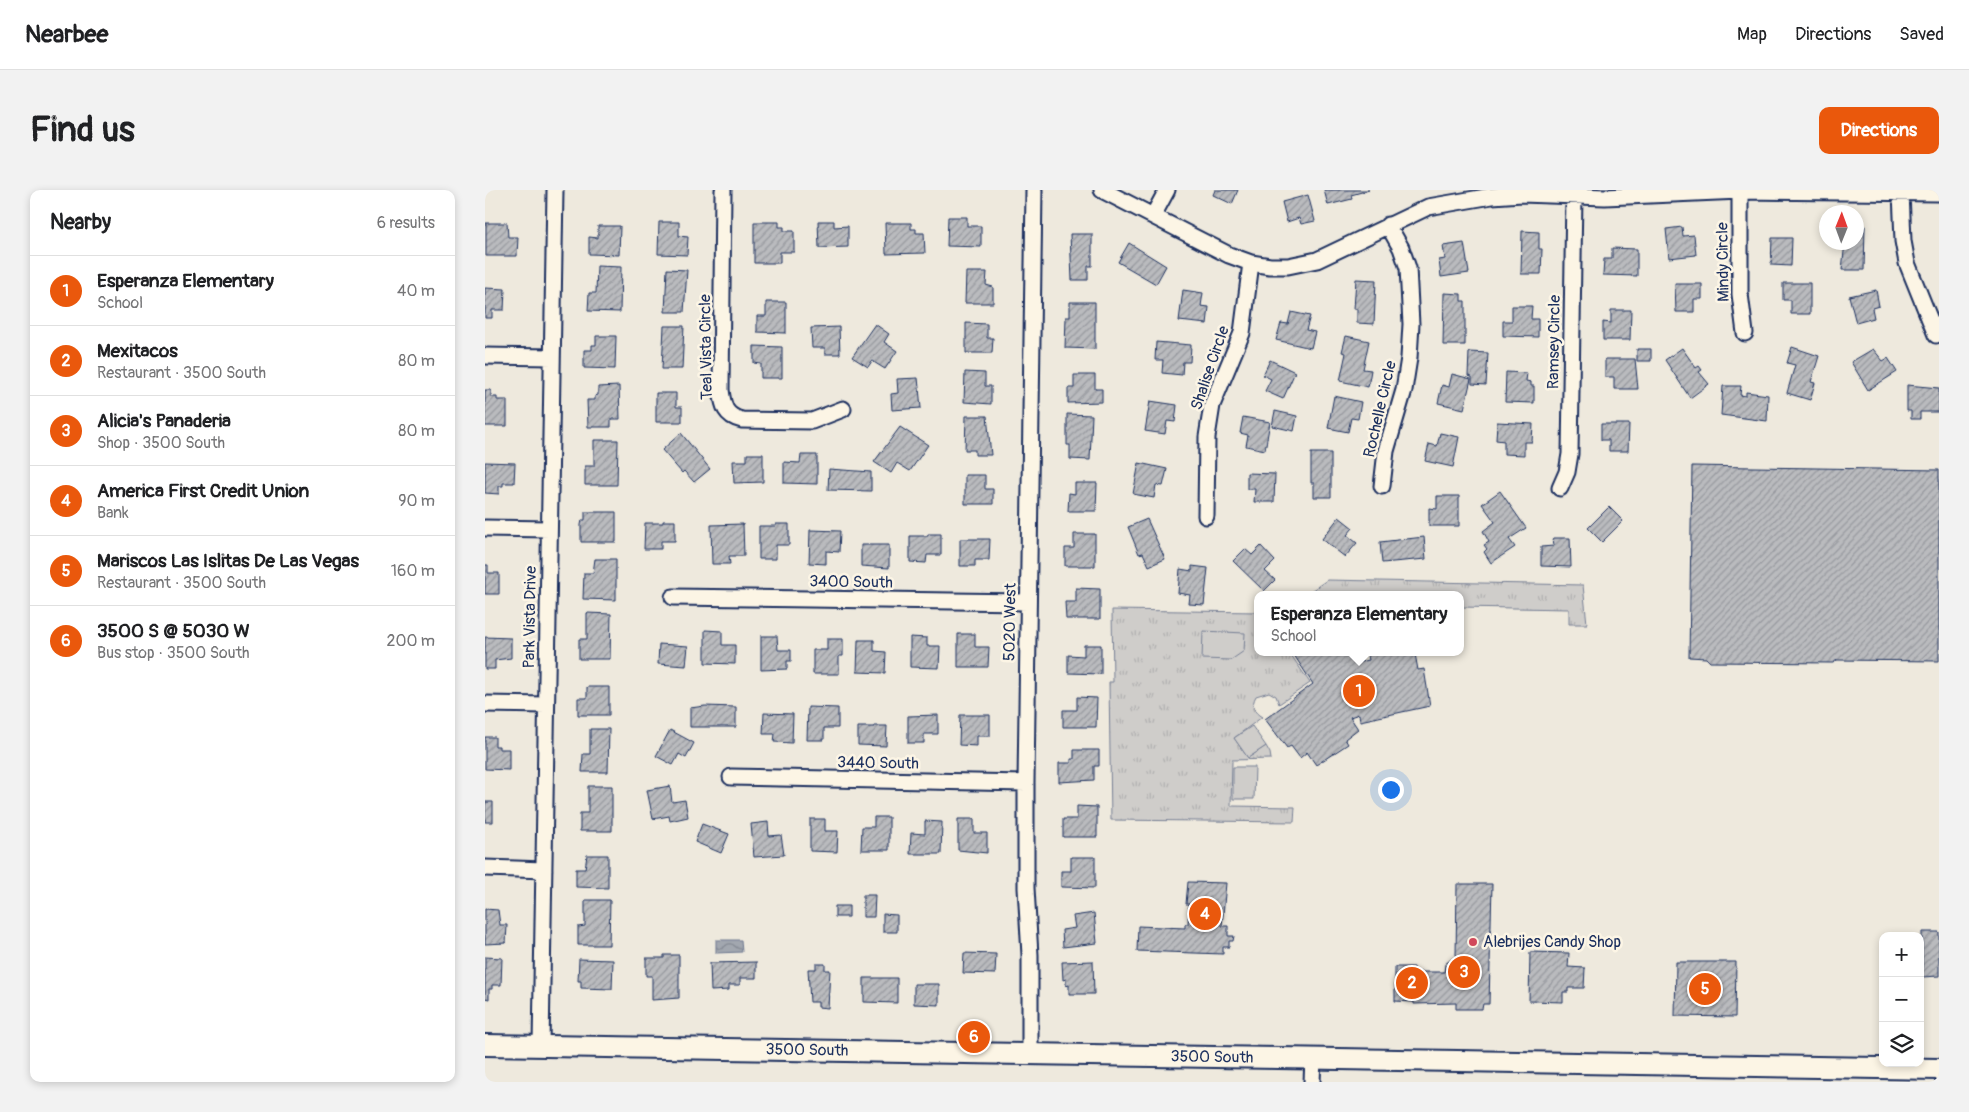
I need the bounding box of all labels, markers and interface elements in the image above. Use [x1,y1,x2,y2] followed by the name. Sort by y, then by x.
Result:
[25,20,108,49] text: Nearbee
[1737,23,1767,46] text: Map
[1795,23,1871,46] text: Directions
[1899,23,1944,46] text: Saved
[1819,107,1939,154] button: Directions
[30,108,135,152] text: Find us
[1819,205,1864,250] north arrow
[50,209,111,236] text: Nearby
[377,213,435,233] text: 6 results
[1712,222,1734,302] street label: Mindy Circle
[97,269,274,293] text: Esperanza Elementary
[63,281,69,301] text: 1
[397,281,435,301] text: 40 m
[97,293,143,313] text: School
[695,294,717,400] street label: Teal Vista Circle
[1543,295,1565,389] street label: Ramsey Circle
[1186,323,1234,413] street label: Shalise Circle
[97,339,178,363] text: Mexitacos
[62,351,70,371] text: 2
[398,351,435,371] text: 80 m
[1359,359,1401,459] street label: Rochelle Circle
[97,363,266,383] text: Restaurant · 3500 South
[97,409,231,433] text: Alicia's Panaderia
[62,421,70,441] text: 3
[398,421,435,441] text: 80 m
[97,433,225,453] text: Shop · 3500 South
[97,479,309,503] text: America First Credit Union
[61,491,71,511] text: 4
[398,491,435,511] text: 90 m
[97,503,129,523] text: Bank
[97,549,359,573] text: Mariscos Las Islitas De Las Vegas
[62,561,70,581] text: 5
[391,561,435,581] text: 160 m
[519,565,541,668] street label: Park Vista Drive
[809,571,893,593] street label: 3400 South
[97,573,266,593] text: Restaurant · 3500 South
[999,582,1021,661] street label: 5020 West
[1254,591,1464,656] popup
[1271,602,1447,626] text: Esperanza Elementary
[97,619,250,643] text: 3500 S @ 5030 W
[1271,626,1317,646] text: School
[61,631,71,651] text: 6
[387,631,435,651] text: 200 m
[97,643,250,663] text: Bus stop · 3500 South
[1343,672,1375,710] pin: 1
[837,752,919,774] street label: 3440 South
[1378,777,1404,803] your location
[1189,895,1221,933] pin: 4
[1483,932,1621,952] place label: Alebrijes Candy Shop
[1879,932,1924,1067] map controls
[1879,932,1924,977] button: +
[1467,936,1479,948] marker: Alebrijes Candy Shop
[1448,953,1480,991] pin: 3
[1396,964,1428,1002] pin: 2
[1689,970,1721,1008] pin: 5
[1879,977,1924,1022] button: −
[958,1018,990,1056] pin: 6
[1879,1022,1924,1067] button: layers
[765,1039,849,1061] street label: 3500 South
[1170,1046,1254,1068] street label: 3500 South

